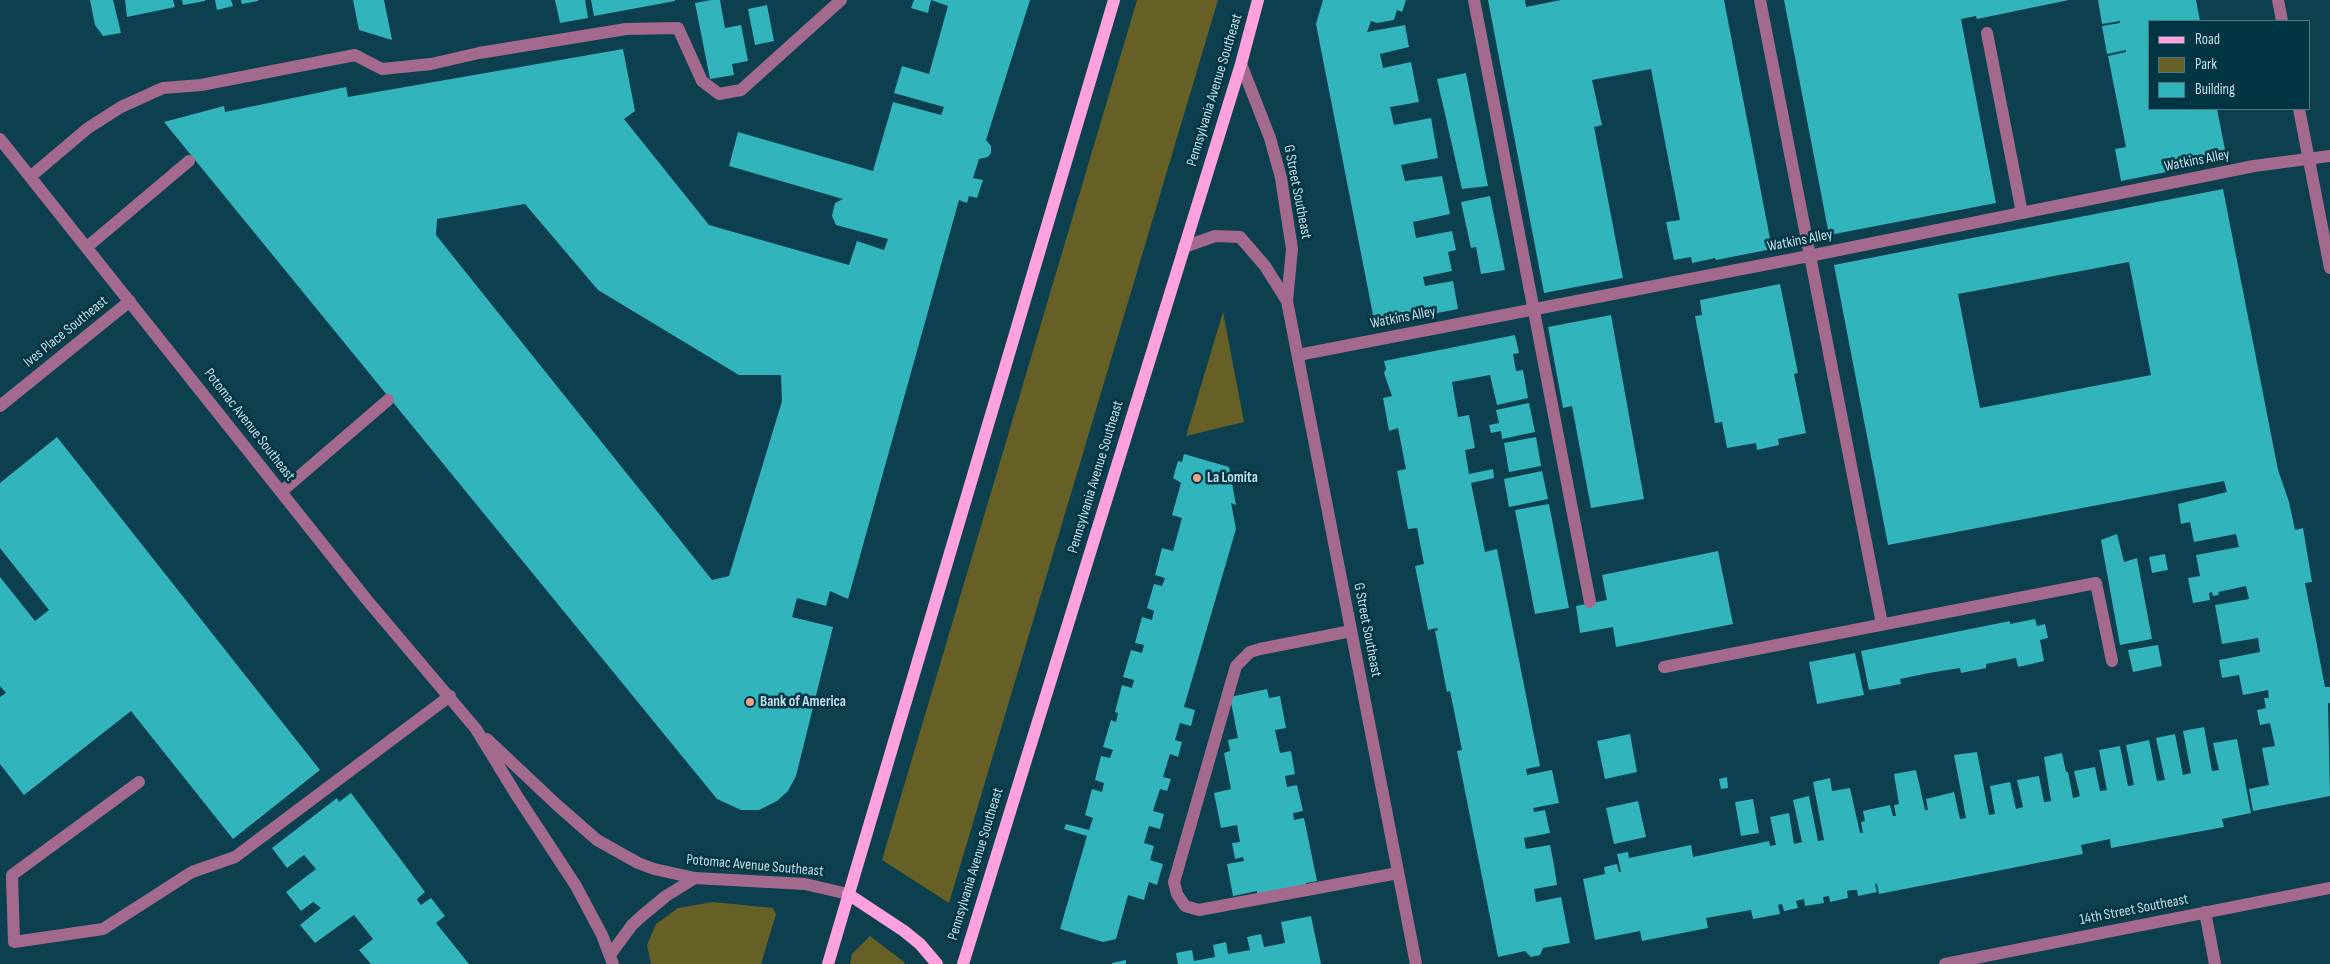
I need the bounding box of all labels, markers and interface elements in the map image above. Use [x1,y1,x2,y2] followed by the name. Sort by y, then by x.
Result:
[1183,12,1247,168] street label: Pennsylvania Avenue Southeast
[2148,20,2310,110] legend
[2195,30,2220,49] text: Road
[2195,55,2217,74] text: Park
[2195,80,2235,99] text: Building
[1279,143,1315,241] street label: G Street Southeast
[2163,146,2231,176] street label: Watkins Alley
[1766,226,1834,256] street label: Watkins Alley
[20,292,112,372] street label: Ives Place Southeast
[1369,303,1437,333] street label: Watkins Alley
[200,365,298,485] street label: Potomac Avenue Southeast
[1064,399,1128,555] street label: Pennsylvania Avenue Southeast
[1207,469,1258,487] place label: La Lomita
[1191,472,1203,484] marker: La Lomita
[1349,581,1385,679] street label: G Street Southeast
[760,693,846,711] place label: Bank of America
[744,696,756,708] marker: Bank of America
[944,786,1008,942] street label: Pennsylvania Avenue Southeast
[686,851,824,881] street label: Potomac Avenue Southeast
[2078,891,2190,929] street label: 14th Street Southeast

